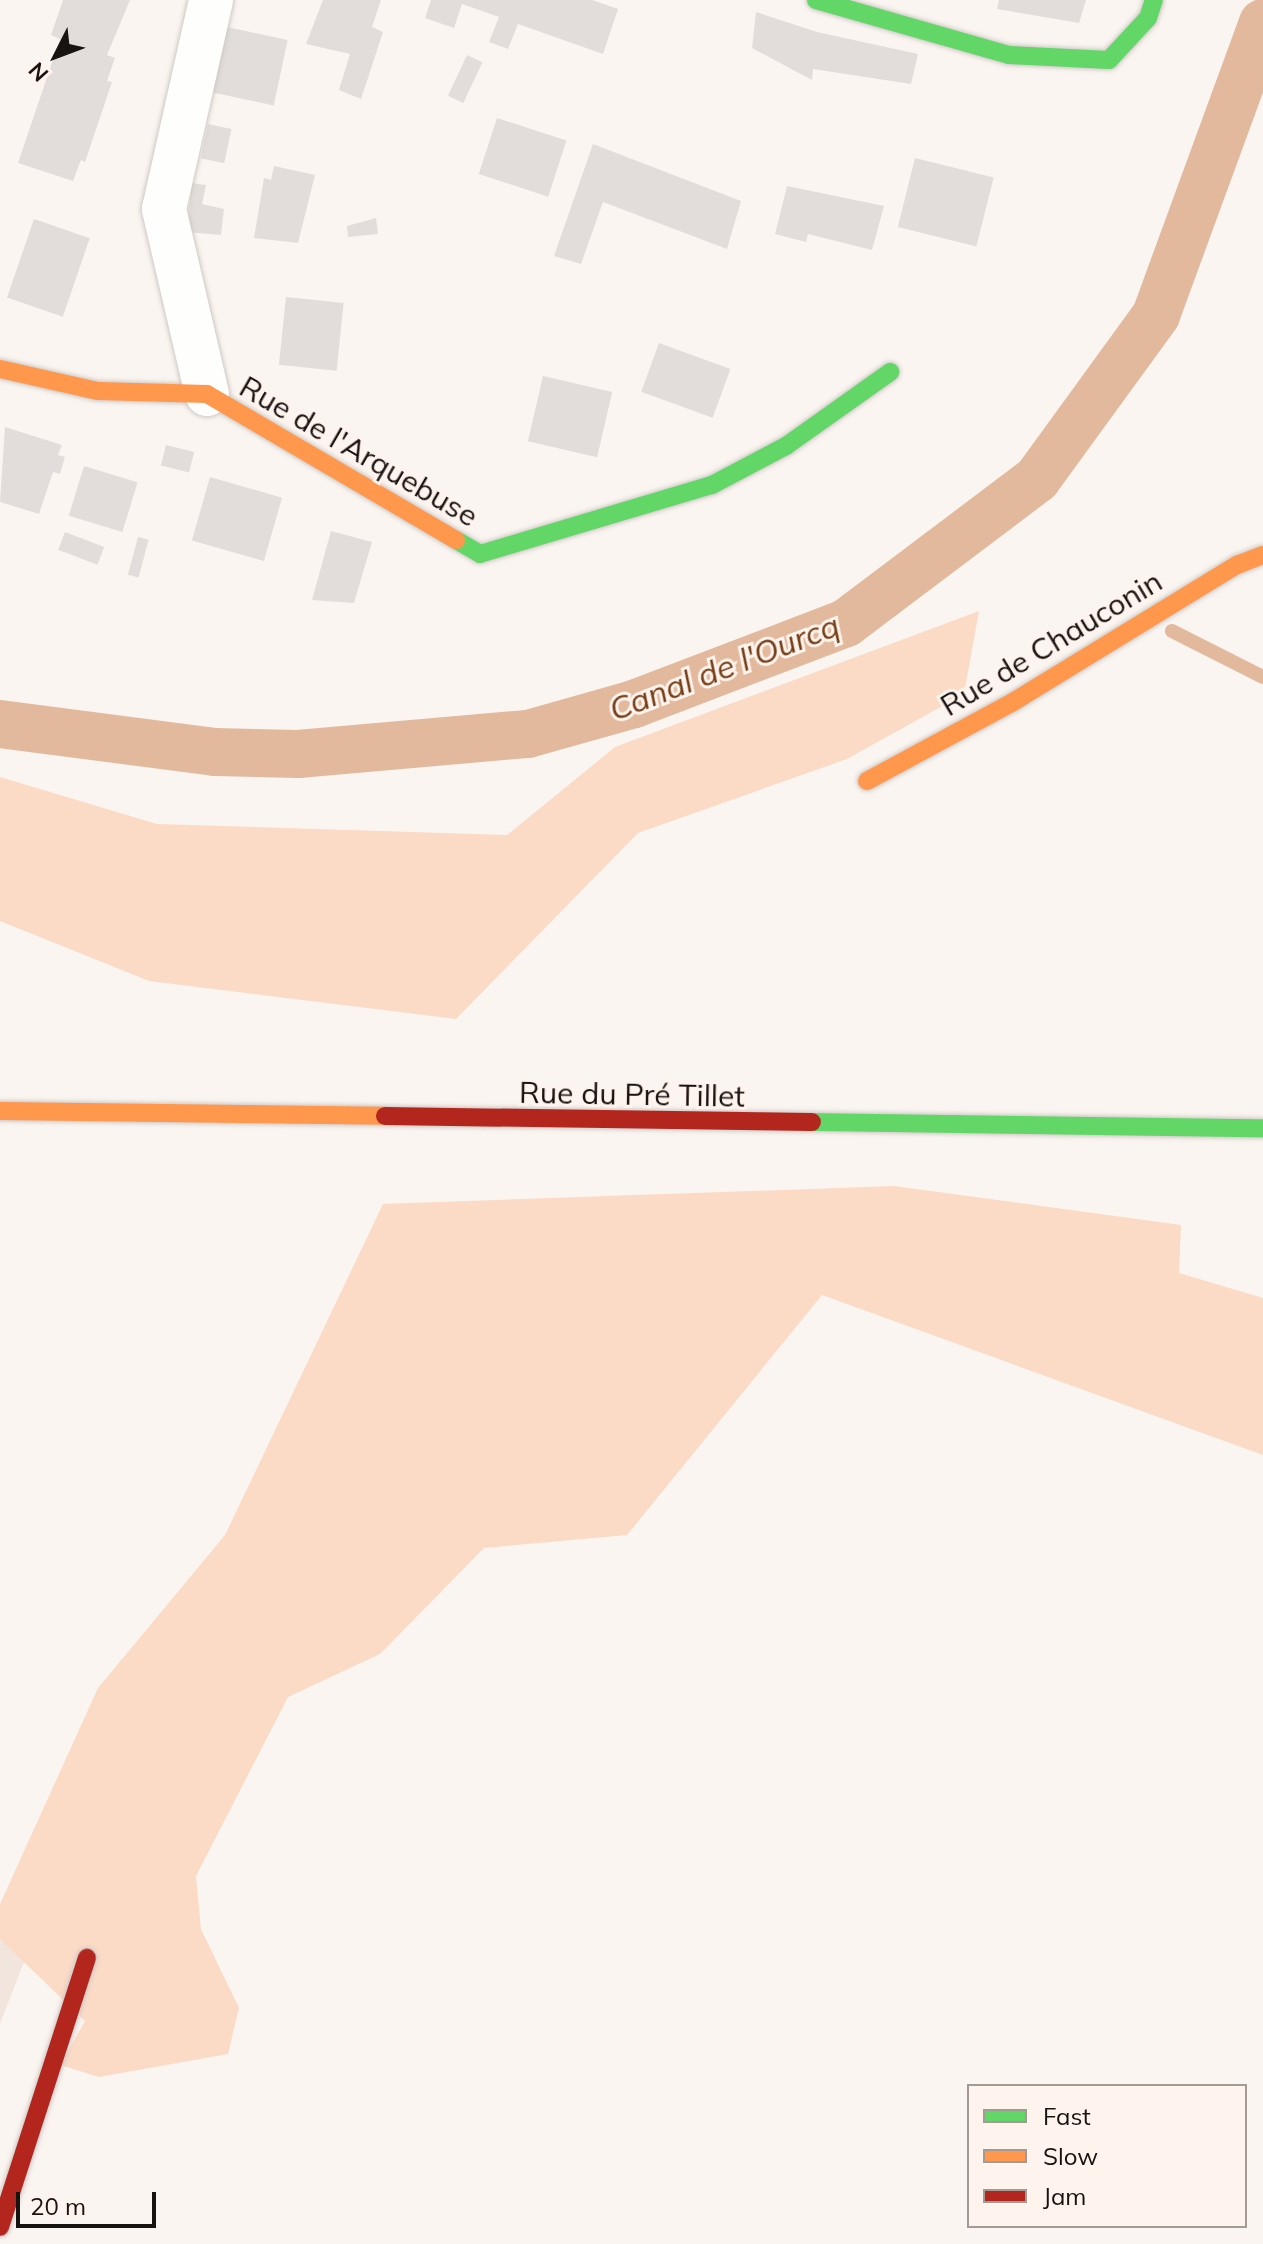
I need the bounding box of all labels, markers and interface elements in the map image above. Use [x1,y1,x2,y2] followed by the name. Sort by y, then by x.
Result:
[16,16,96,96] north arrow
[22,57,54,88] text: N
[234,368,484,534] street label: Rue de l'Arquebuse
[934,563,1168,723] street label: Rue de Chauconin
[603,605,845,729] water label: Canal de l'Ourcq
[519,1074,745,1114] street label: Rue du Pré Tillet
[967,2084,1247,2228] legend
[1043,2101,1091,2131] text: Fast
[1043,2141,1098,2171] text: Slow
[20,2176,160,2226] scale bar
[1043,2181,1086,2211] text: Jam
[30,2191,86,2221] text: 20 m

